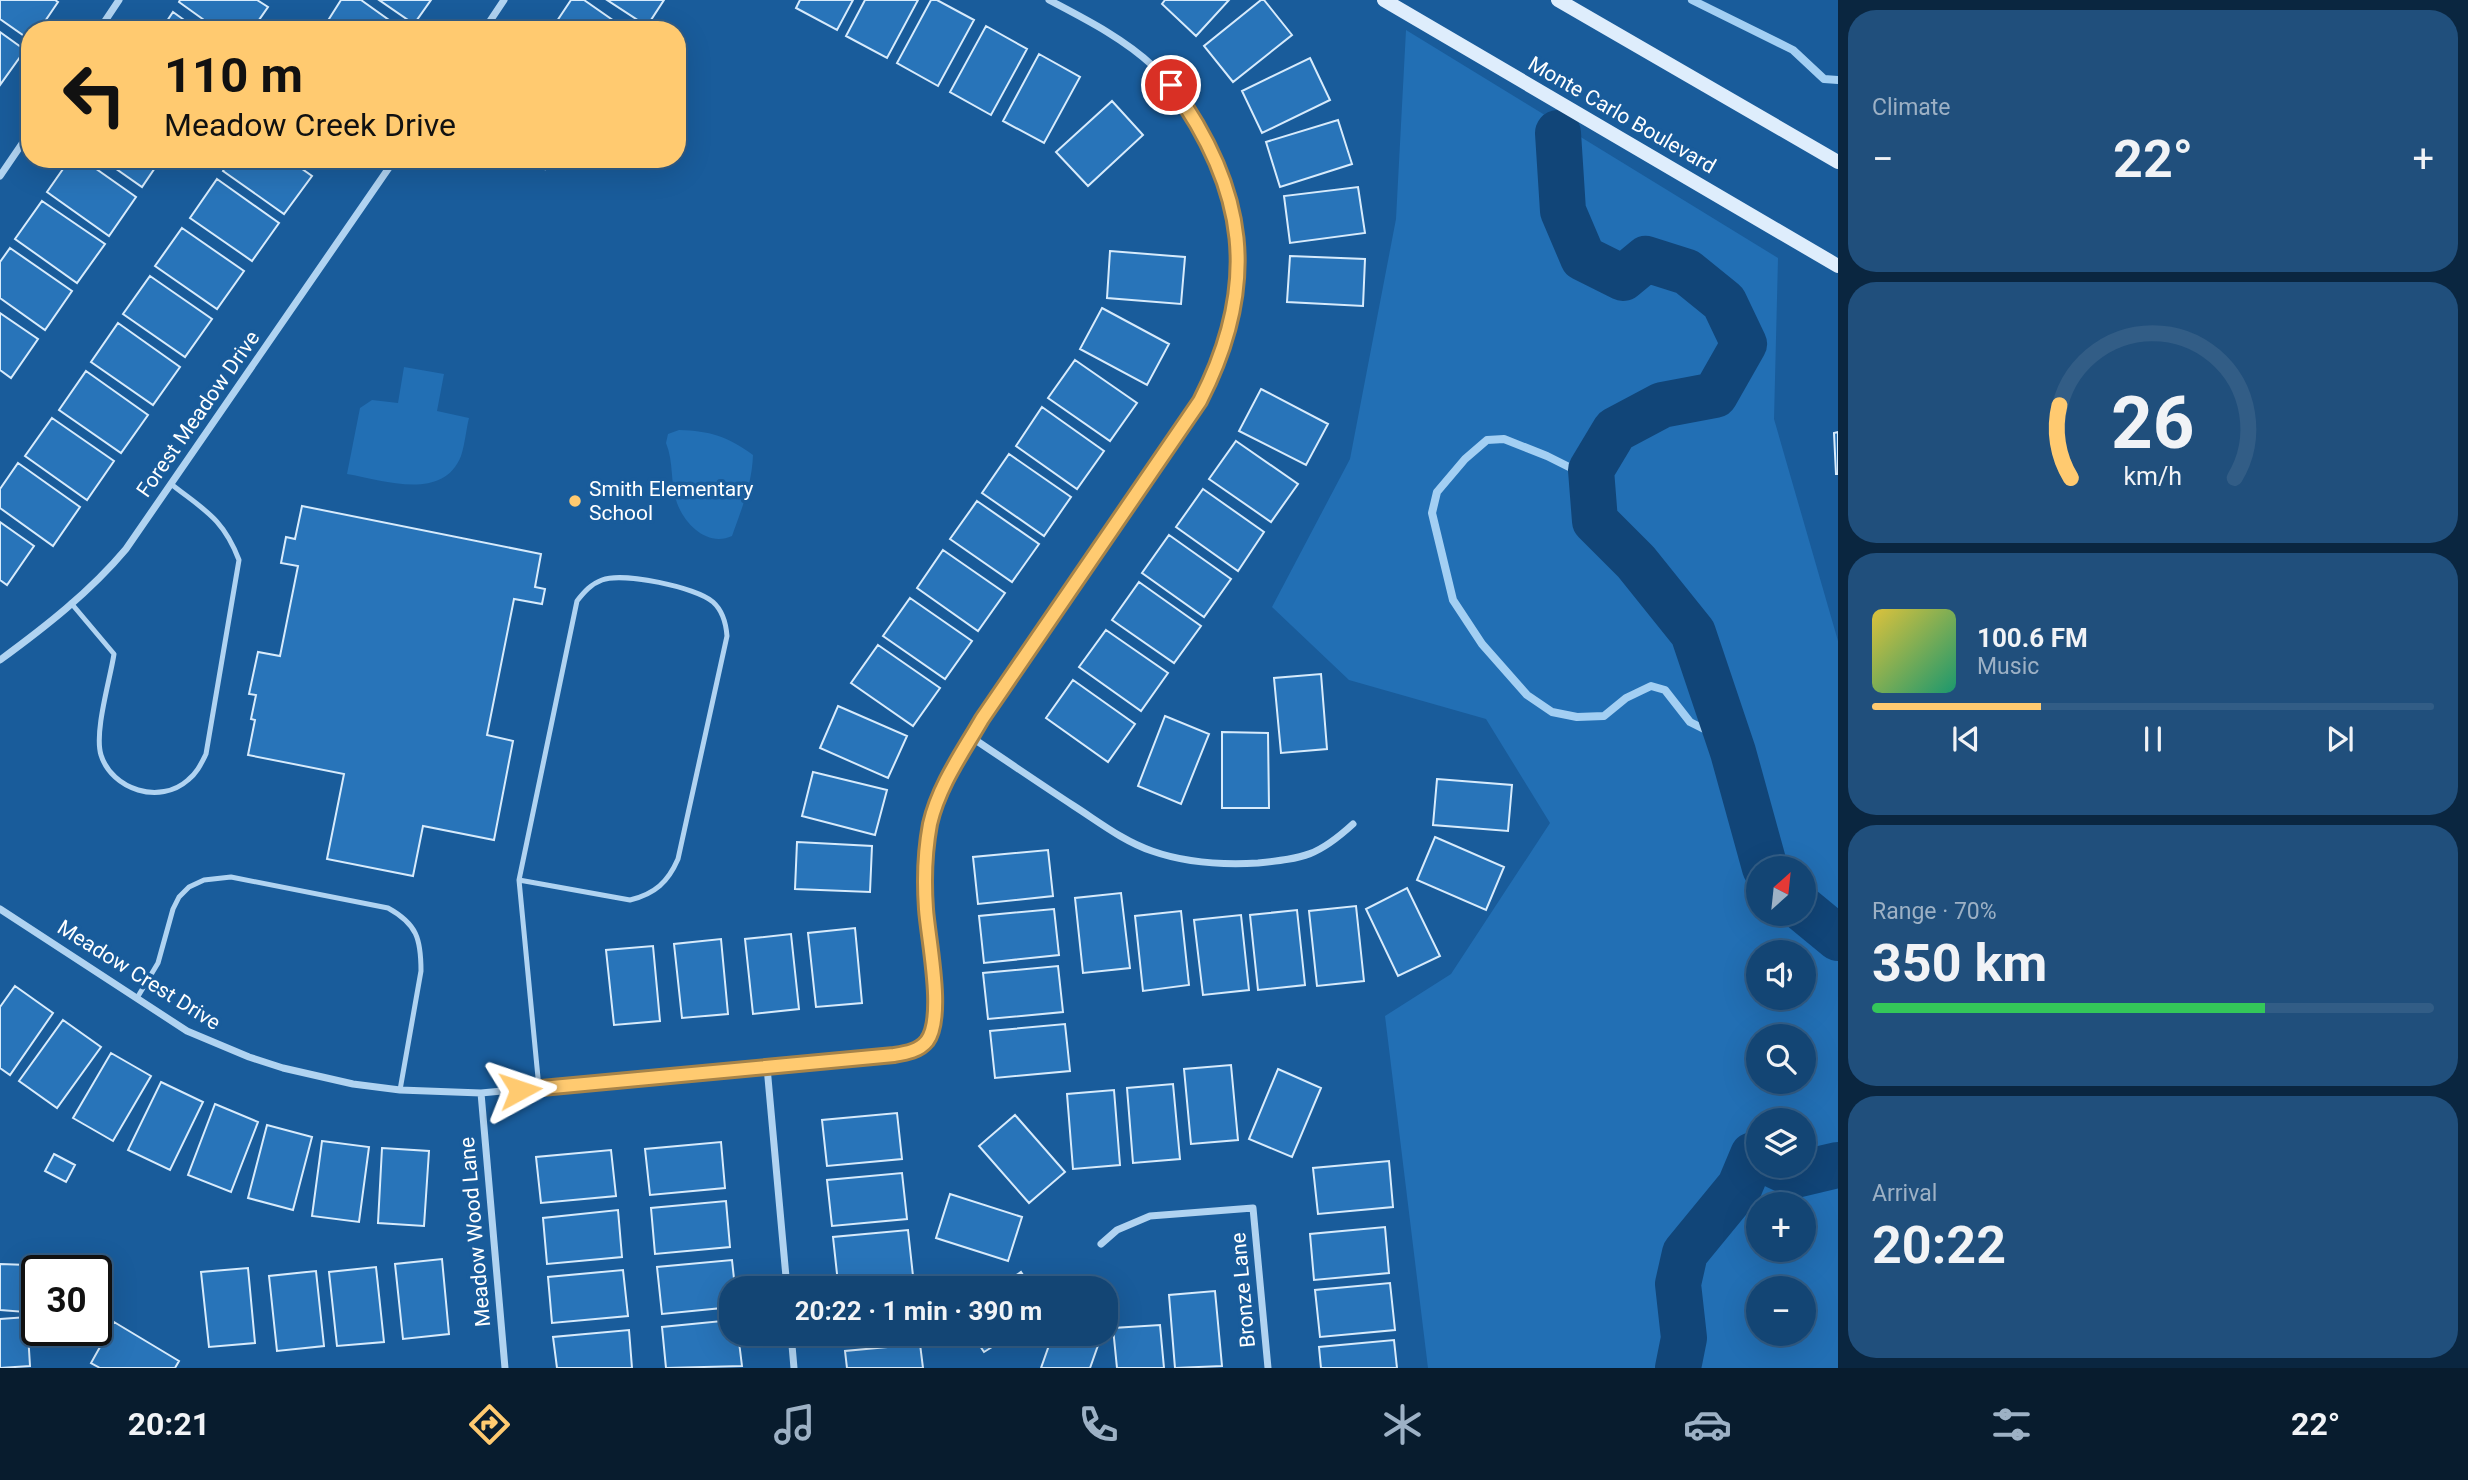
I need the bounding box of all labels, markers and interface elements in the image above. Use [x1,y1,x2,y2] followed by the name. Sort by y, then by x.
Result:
[164,47,303,104] text: 110 m
[49,49,140,140] icon: left
[1524,51,1720,179] street label: Monte Carlo Boulevard
[1141,55,1201,115] pin
[1152,66,1190,104] icon: arrive
[1872,94,1951,121] text: Climate
[164,106,456,144] text: Meadow Creek Drive
[2113,129,2193,190] text: 22°
[1872,137,1894,181] text: −
[2412,137,2434,181] text: +
[132,326,264,502] street label: Forest Meadow Drive
[2111,381,2195,467] text: 26
[2124,462,2182,491] text: km/h
[589,477,754,525] place label: Smith Elementary School
[567,493,583,509] marker: Smith Elementary School
[1977,623,2088,653] text: 100.6 FM
[1977,653,2039,680] text: Music
[1947,720,1985,758] icon: previous
[2134,720,2172,758] icon: pause
[2321,720,2359,758] icon: next
[1746,856,1816,926] north arrow
[1746,856,1816,1346] map controls
[1872,898,1997,925] text: Range · 70%
[53,915,225,1035] street label: Meadow Crest Drive
[1872,933,2047,994] text: 350 km
[1746,940,1816,1010] button: sound
[1746,1024,1816,1094] button: search
[483,1053,557,1127] position arrow
[1746,1108,1816,1178] button: layers
[455,1136,495,1328] street label: Meadow Wood Lane
[1872,1180,1937,1207] text: Arrival
[1746,1192,1816,1262] button: +
[1872,1215,2006,1276] text: 20:22
[1226,1231,1260,1349] street label: Bronze Lane
[21,1255,112,1346] speed limit sign: 30
[1746,1276,1816,1346] button: −
[795,1296,1042,1326] text: 20:22 · 1 min · 390 m
[465,1400,514,1449] icon: directions
[770,1400,819,1449] icon: music
[1074,1400,1123,1449] icon: phone
[1378,1400,1427,1449] icon: climate
[1683,1400,1732,1449] icon: car
[1987,1400,2036,1449] icon: filters
[128,1405,210,1443] text: 20:21
[2291,1405,2340,1443] text: 22°

